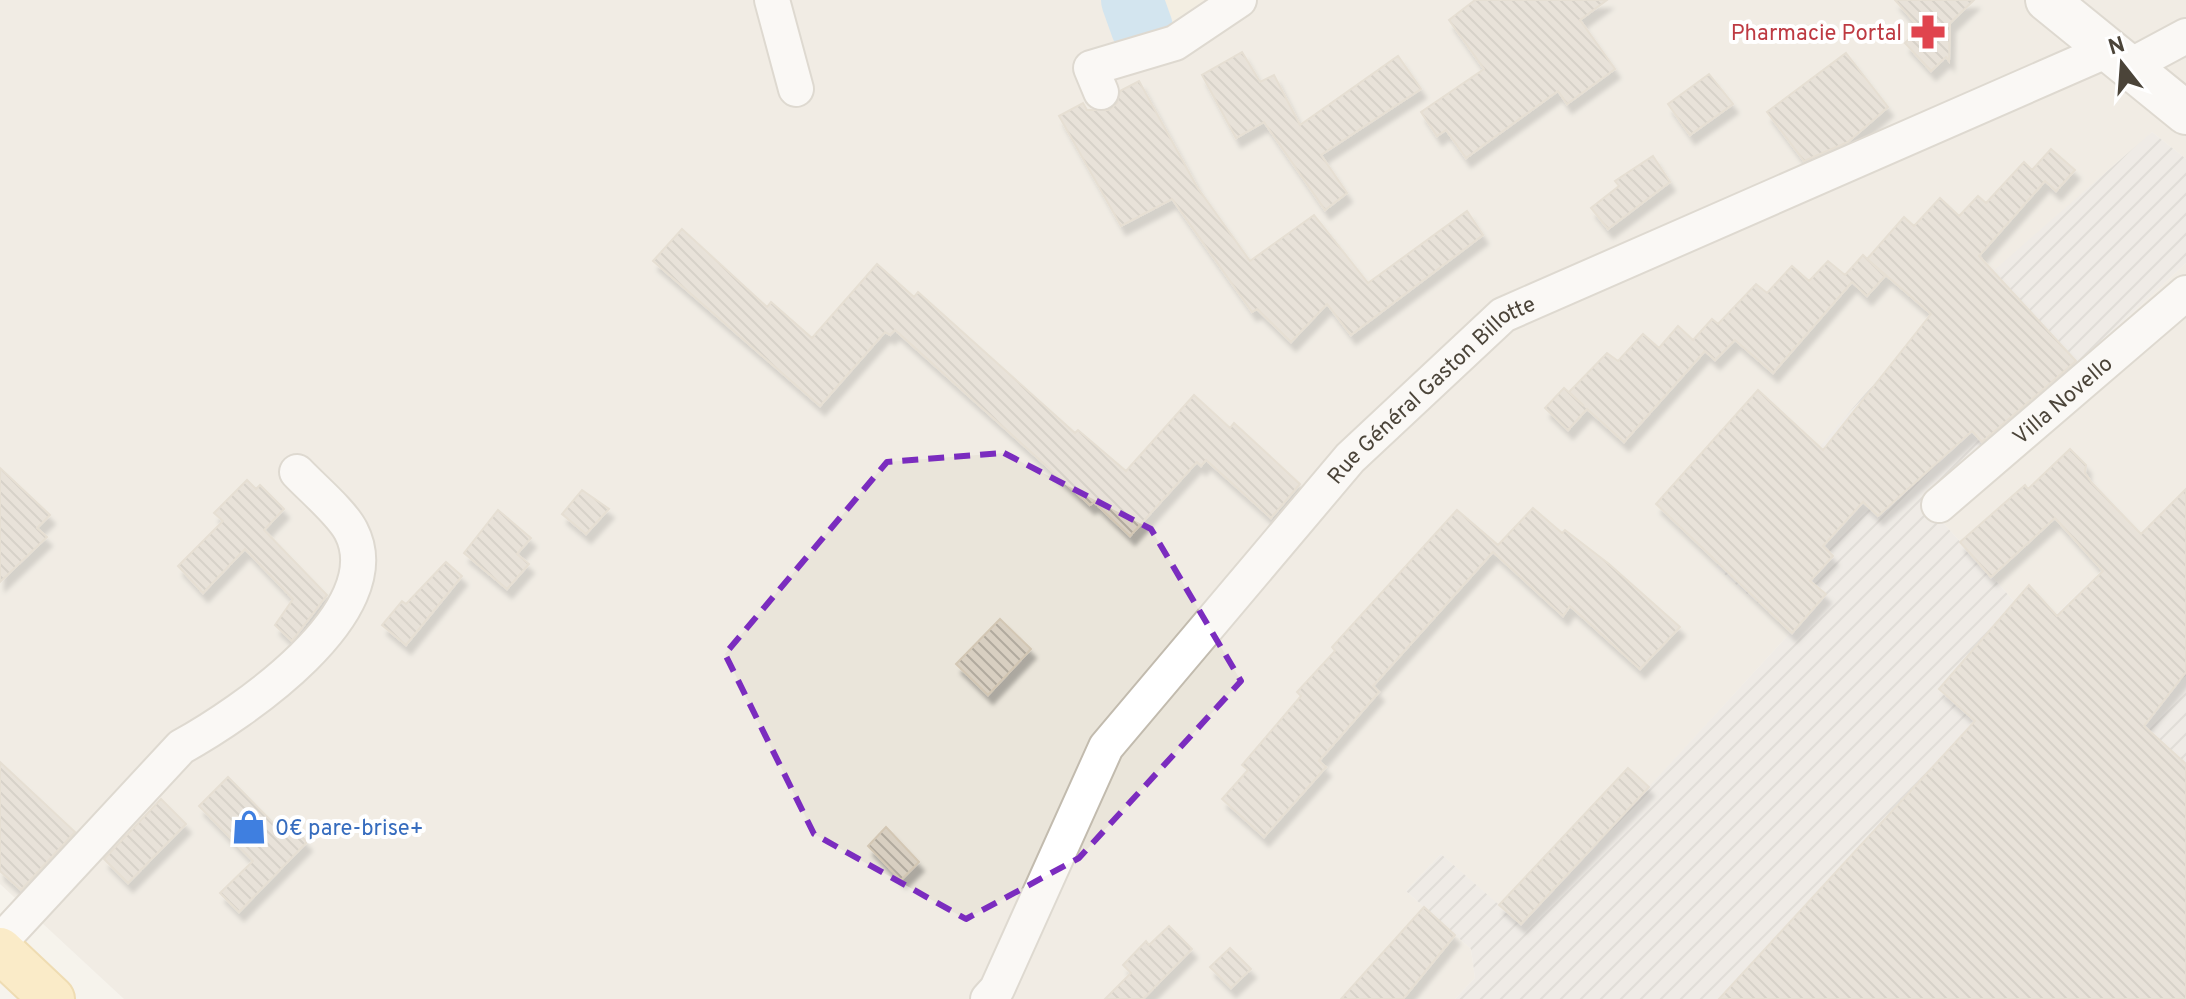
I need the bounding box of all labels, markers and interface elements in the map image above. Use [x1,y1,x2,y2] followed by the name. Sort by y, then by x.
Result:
[1909,13,1947,51] pharmacy icon: Pharmacie Portal
[1731,21,1902,48] place label: Pharmacie Portal
[2082,24,2162,104] north arrow
[2105,32,2128,62] text: N
[1323,291,1540,491] street label: Rue Général Gaston Billotte
[2008,351,2119,452] street label: Villa Novello
[230,808,268,846] shop icon: 0€ pare-brise+
[275,816,424,843] place label: 0€ pare-brise+

